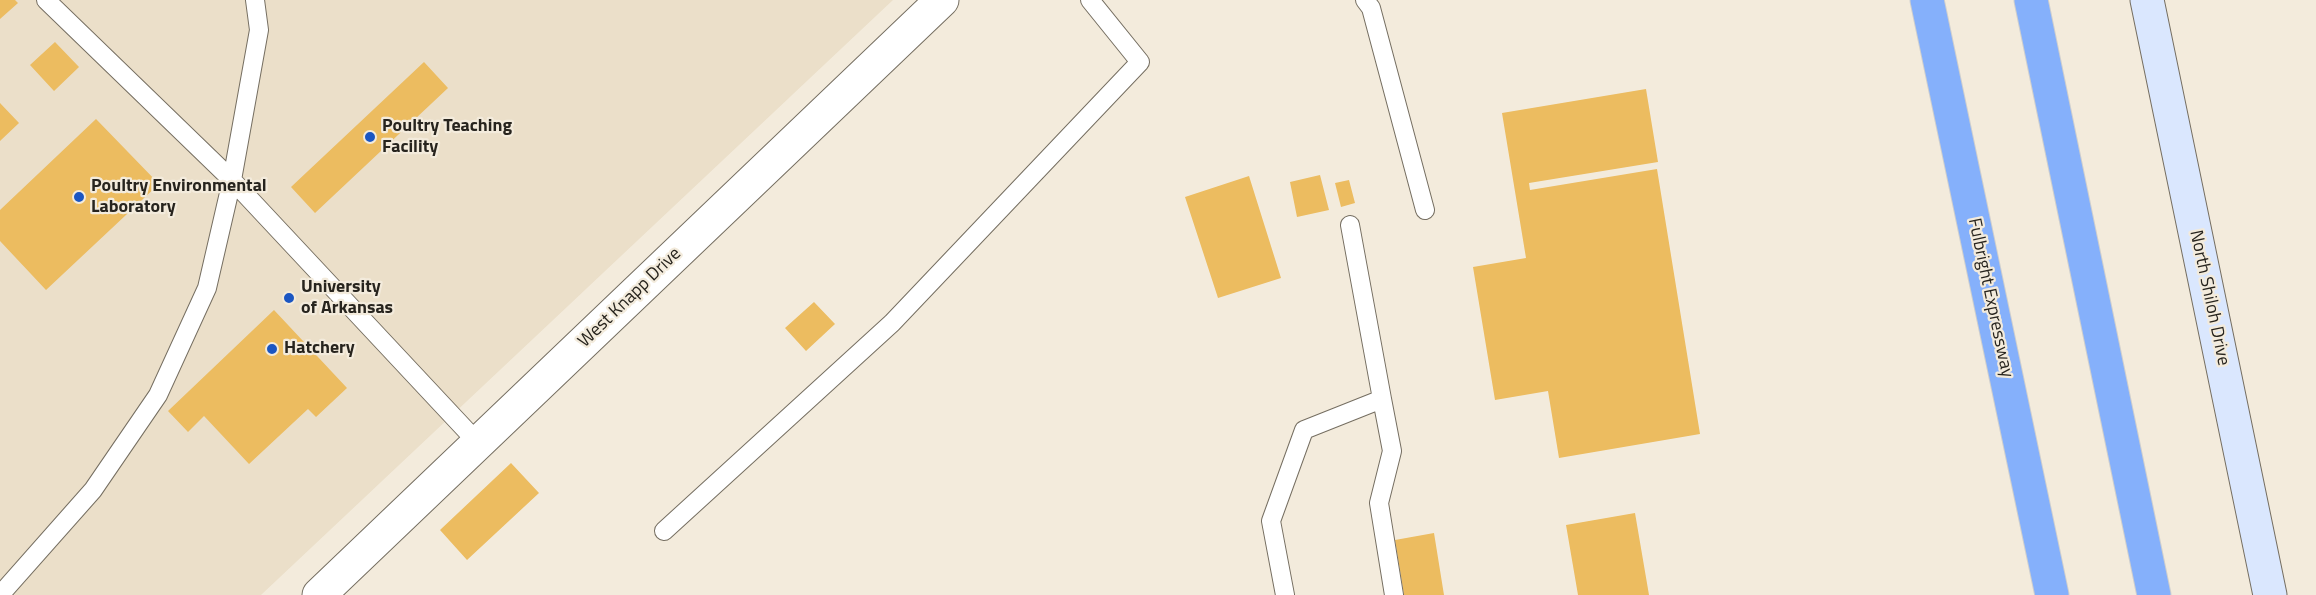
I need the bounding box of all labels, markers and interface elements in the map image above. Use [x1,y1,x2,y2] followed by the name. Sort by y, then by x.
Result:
[382,116,512,158] place label: Poultry Teaching Facility
[363,130,377,144] marker: Poultry Teaching Facility
[91,176,267,219] place label: Poultry Environmental Laboratory
[72,190,86,204] marker: Poultry Environmental Laboratory
[1963,216,2017,380] street label: Fulbright Expressway
[2184,228,2234,368] street label: North Shiloh Drive
[574,244,686,352] street label: West Knapp Drive
[301,277,393,320] place label: University of Arkansas
[282,291,296,305] marker: University of Arkansas
[284,338,355,360] place label: Hatchery
[265,342,279,356] marker: Hatchery

